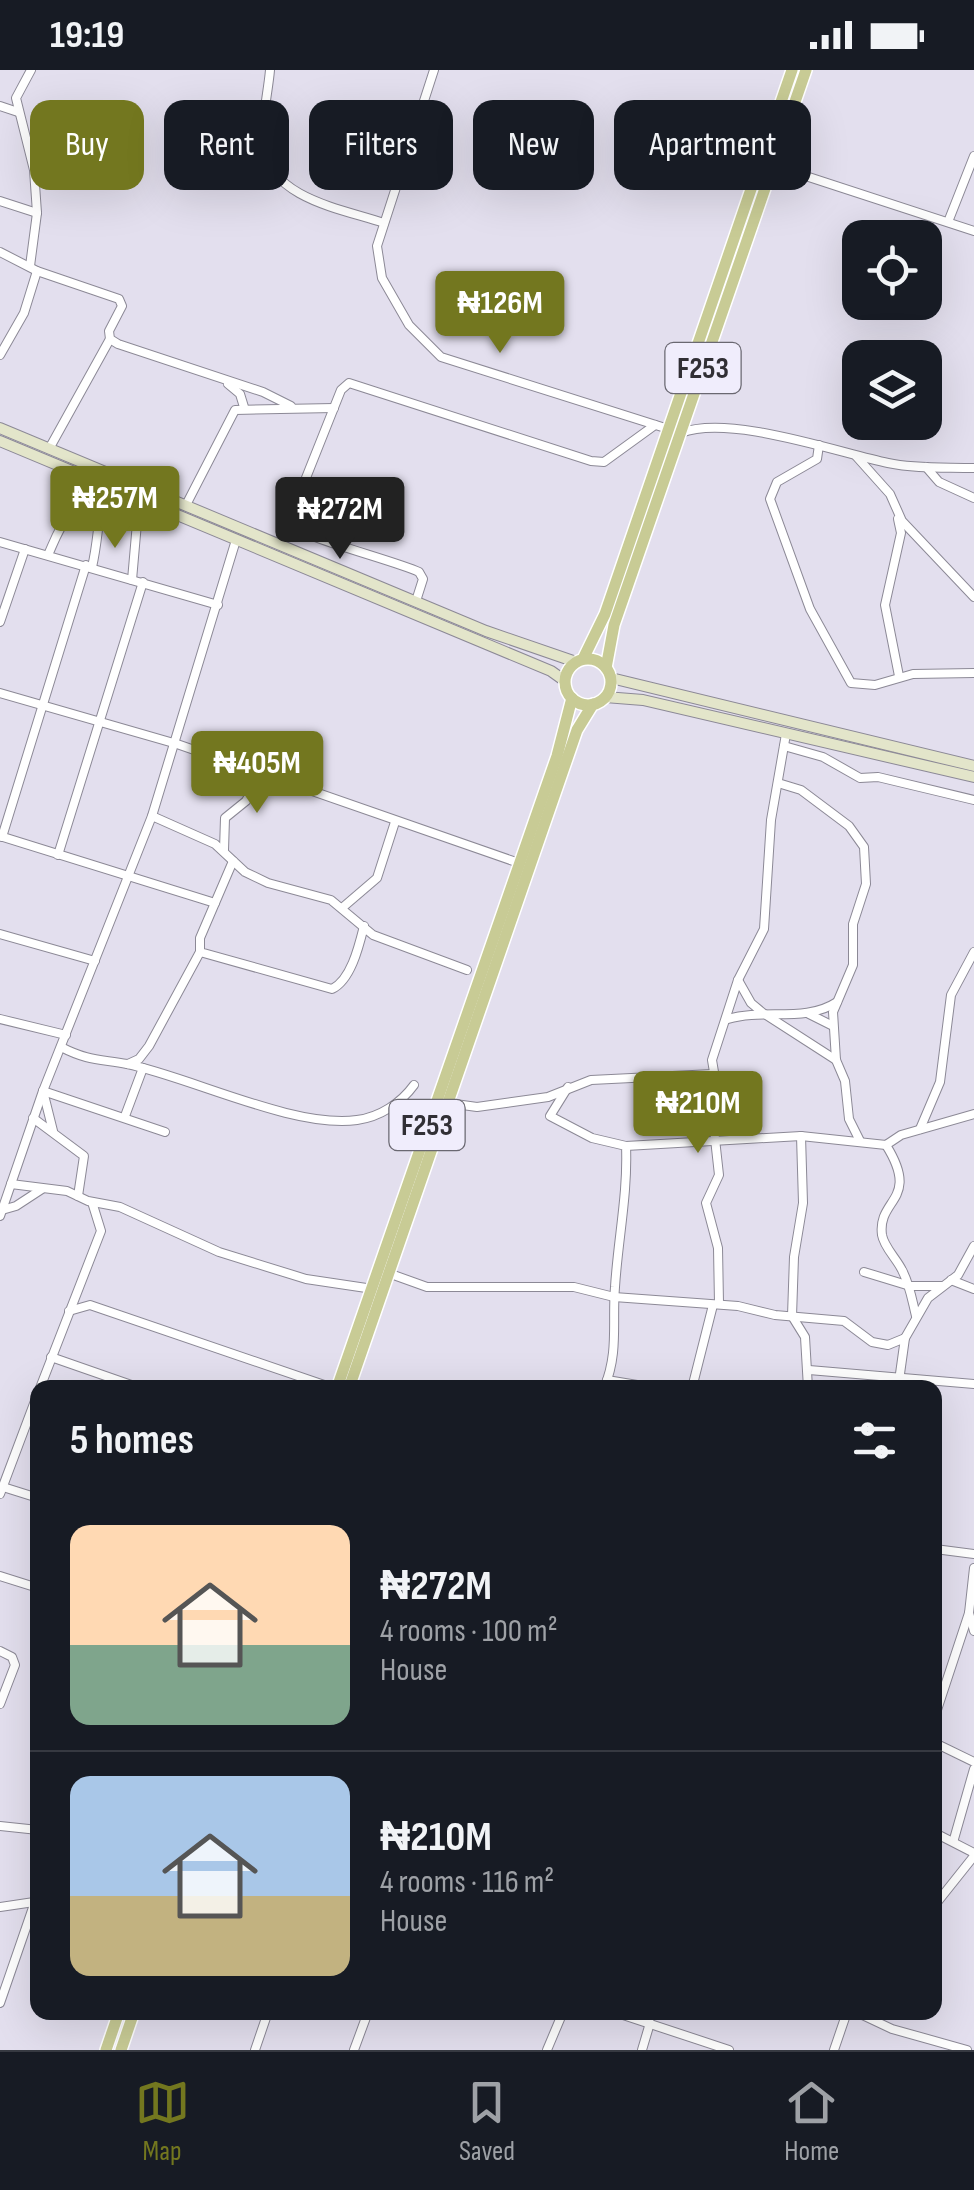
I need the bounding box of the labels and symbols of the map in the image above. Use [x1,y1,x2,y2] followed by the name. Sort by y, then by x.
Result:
[430,271,570,356] pin: ₦126M
[666,343,740,393] road number: F253
[45,466,185,551] pin: ₦257M
[270,477,410,562] pin: ₦272M
[187,731,327,816] pin: ₦405M
[628,1071,768,1156] pin: ₦210M
[390,1100,464,1150] road number: F253

